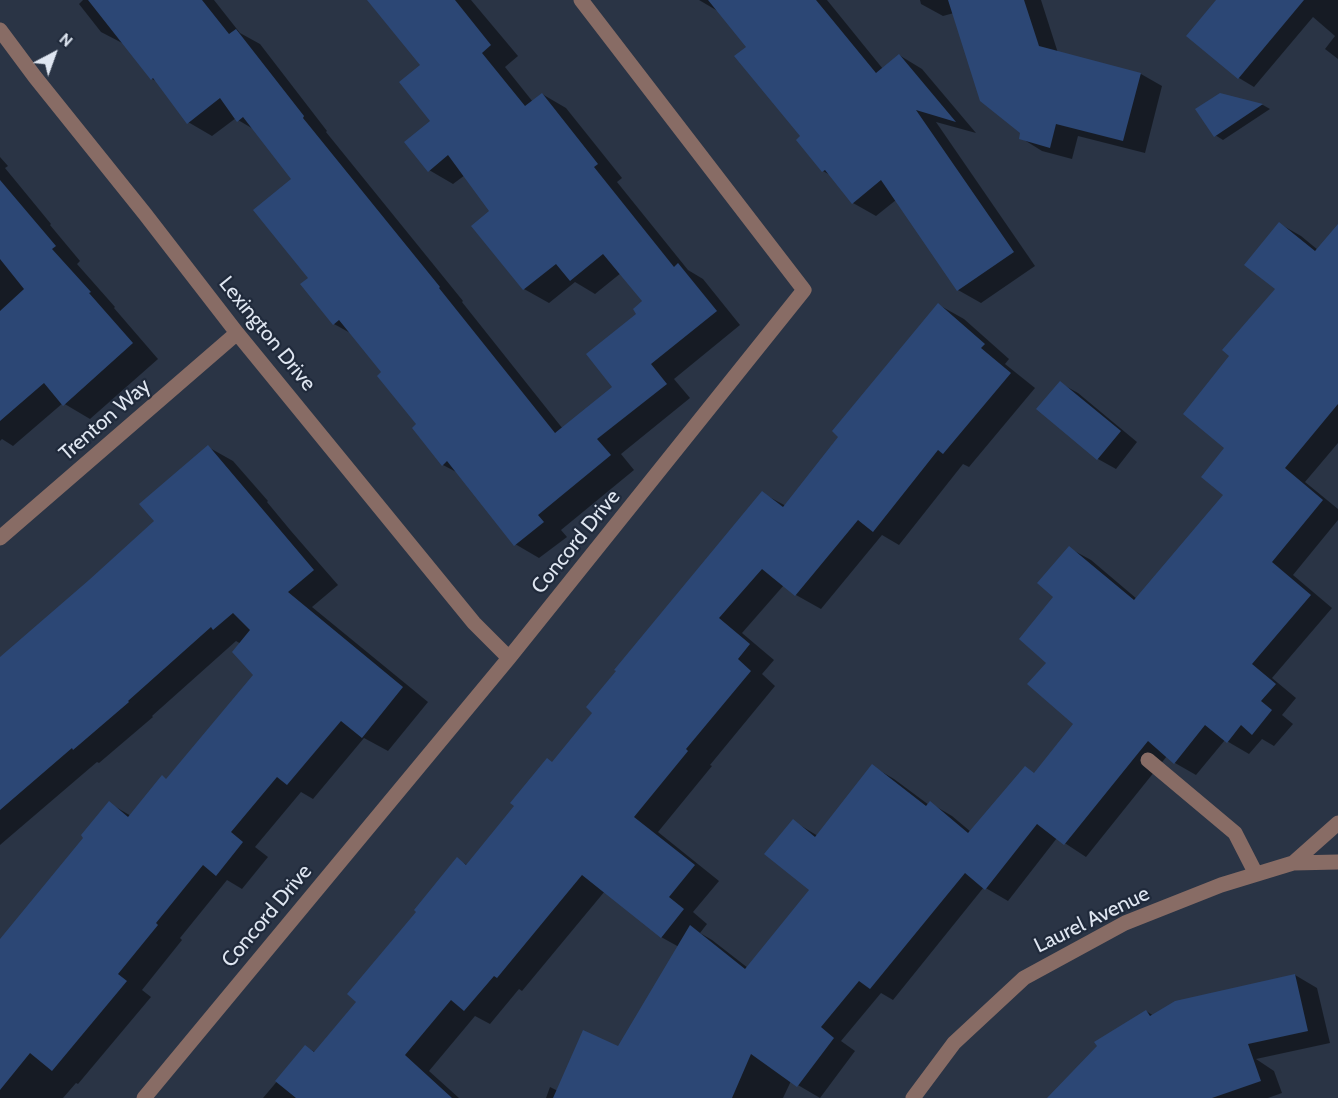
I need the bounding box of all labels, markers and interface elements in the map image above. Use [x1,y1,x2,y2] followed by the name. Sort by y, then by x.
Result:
[24,24,84,84] north arrow
[56,29,77,51] text: N
[213,272,321,396] street label: Lexington Drive
[54,374,156,466] street label: Trenton Way
[526,485,626,599] street label: Concord Drive
[217,859,317,973] street label: Concord Drive
[1030,881,1154,959] street label: Laurel Avenue

